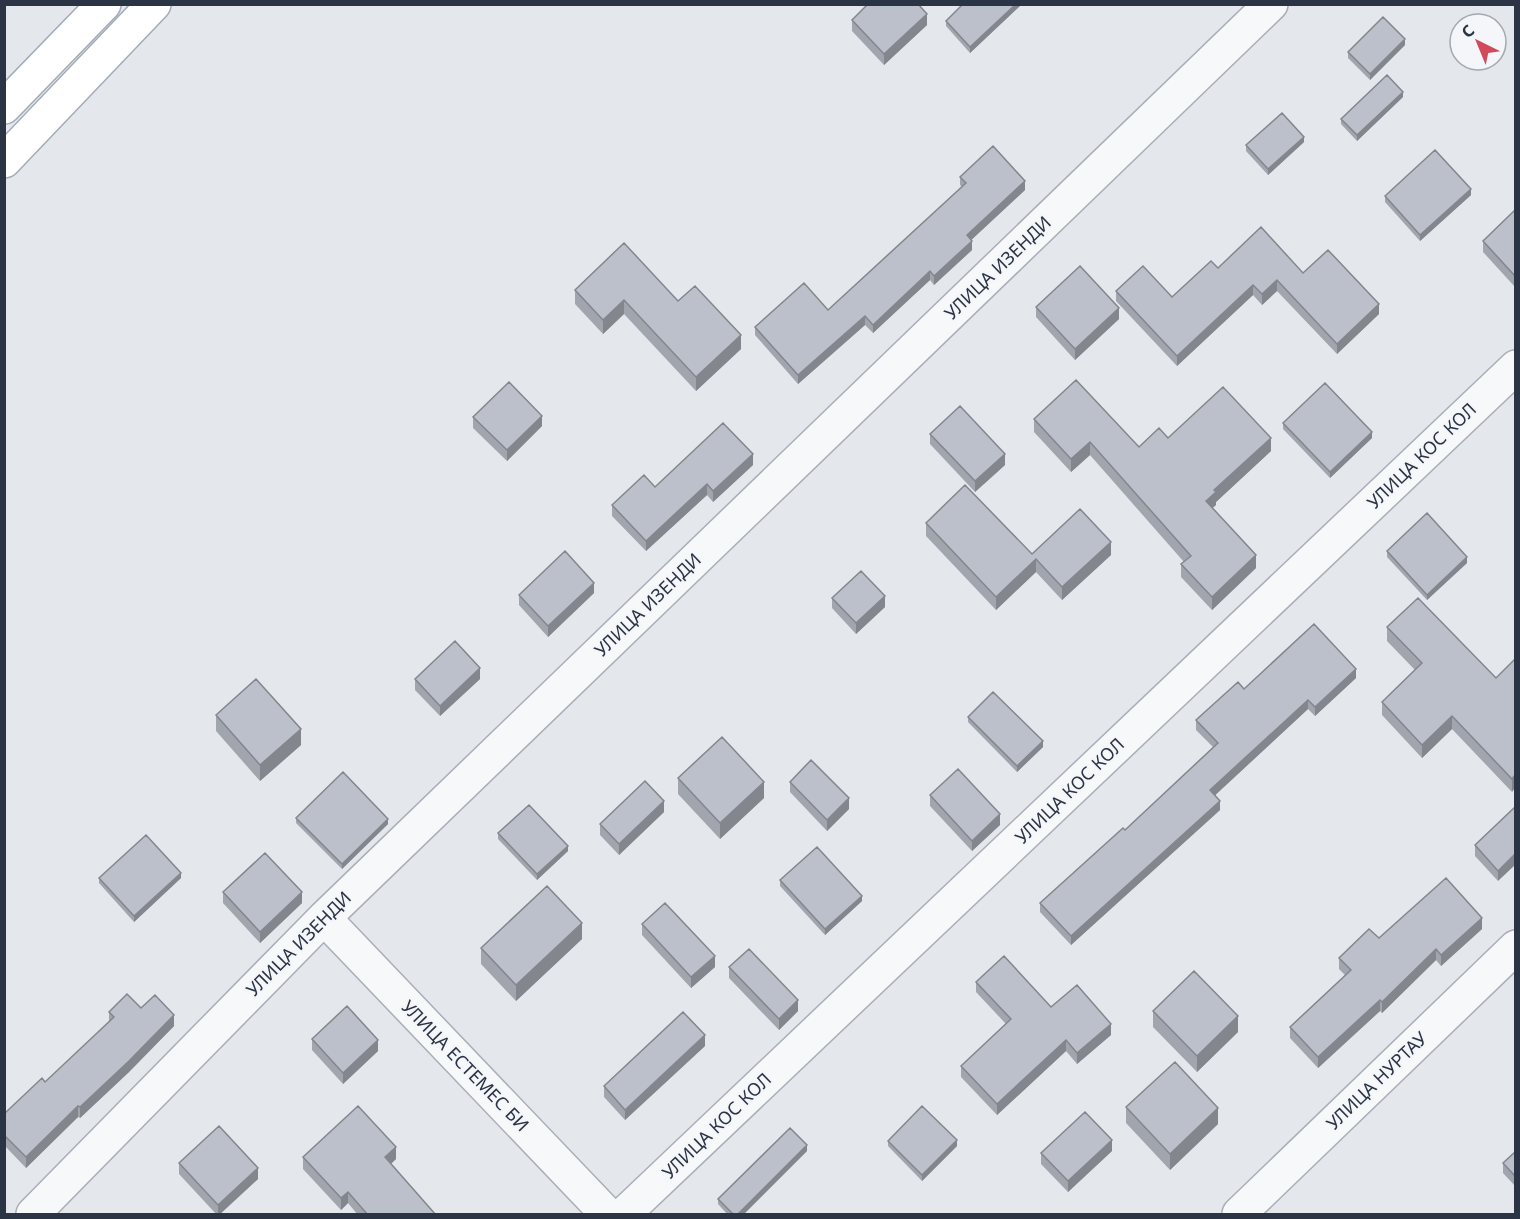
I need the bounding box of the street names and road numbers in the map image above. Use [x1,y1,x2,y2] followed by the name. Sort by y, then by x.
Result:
[939,210,1056,324] street label: УЛИЦА ИЗЕНДИ
[1362,397,1481,514] street label: УЛИЦА КОС КОЛ
[589,547,706,661] street label: УЛИЦА ИЗЕНДИ
[1010,732,1129,849] street label: УЛИЦА КОС КОЛ
[241,886,356,1001] street label: УЛИЦА ИЗЕНДИ
[397,994,535,1136] street label: УЛИЦА ЕСТЕМЕС БИ
[1321,1025,1433,1135] street label: УЛИЦА НУРТАУ
[657,1067,776,1184] street label: УЛИЦА КОС КОЛ

